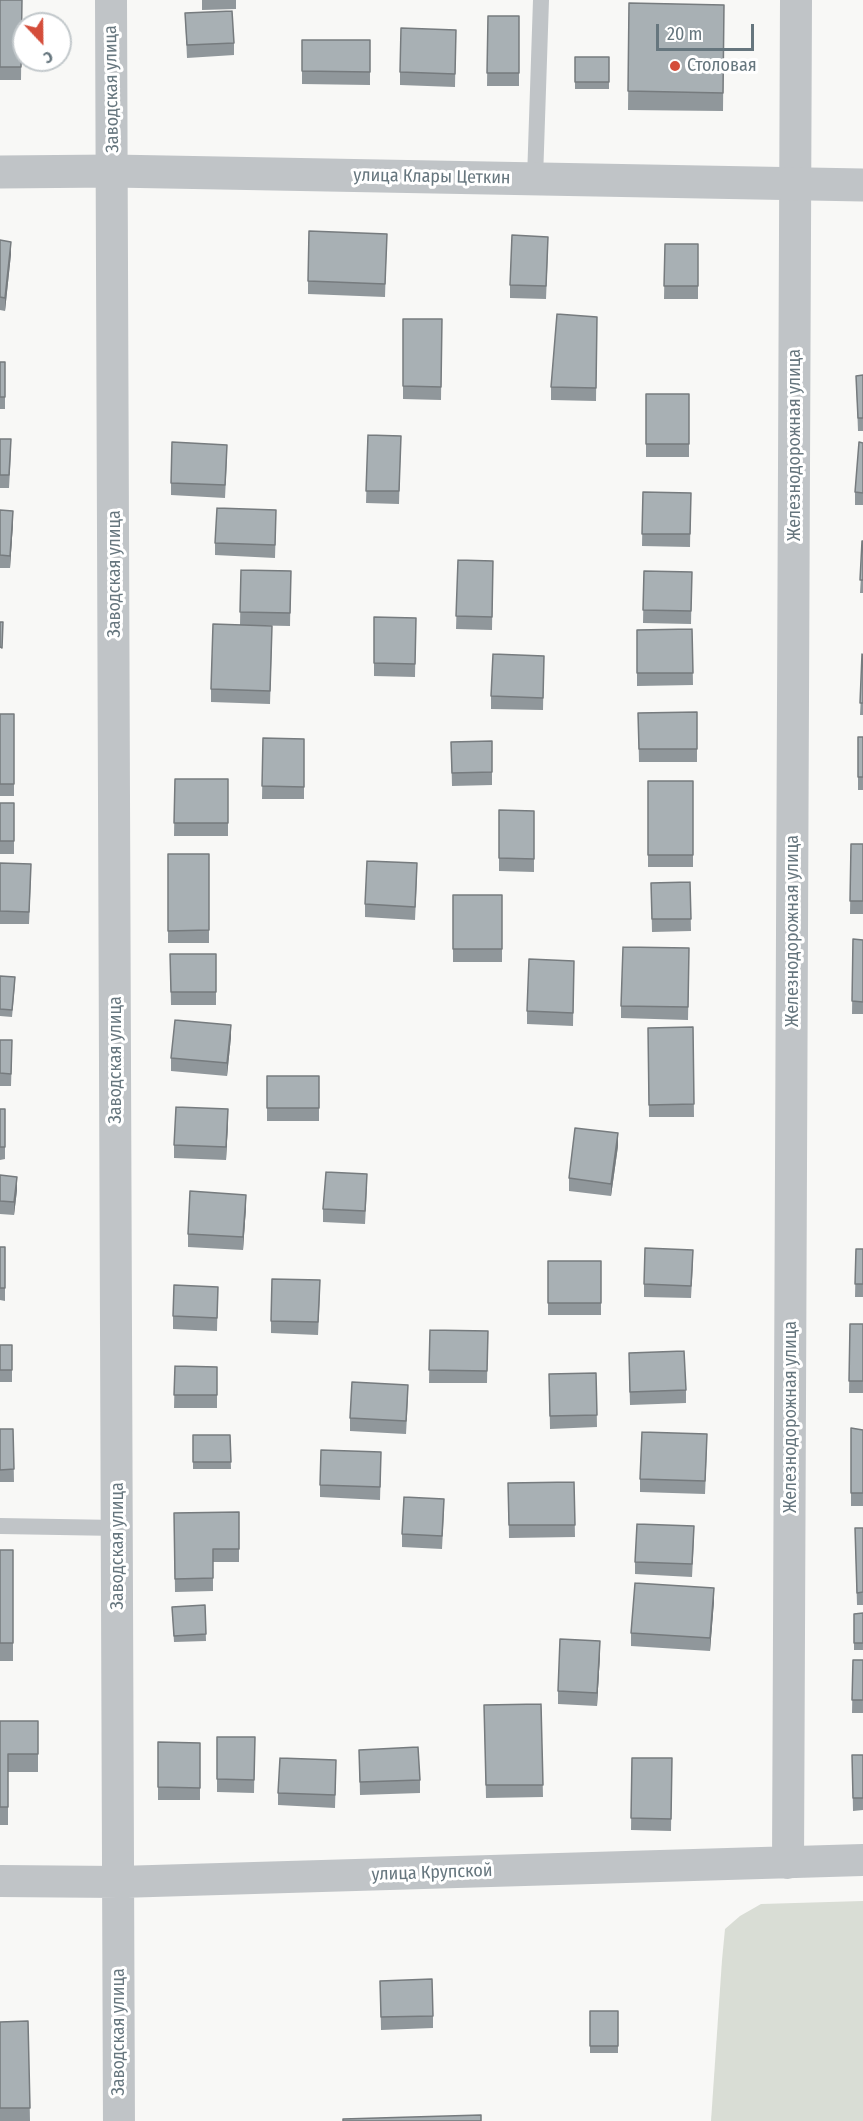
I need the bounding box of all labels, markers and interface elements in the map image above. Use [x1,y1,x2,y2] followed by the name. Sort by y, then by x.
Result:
[12,12,72,72] north arrow
[659,12,756,50] scale bar
[667,23,702,45] text: 20 m
[100,25,124,153] street label: Заводская улица
[41,47,56,68] text: С
[687,55,757,77] place label: Столовая
[668,59,682,73] marker: Столовая
[353,165,511,189] street label: улица Клары Цеткин
[784,349,806,541] street label: Железнодорожная улица
[104,510,126,638] street label: Заводская улица
[782,835,804,1027] street label: Железнодорожная улица
[105,996,127,1124] street label: Заводская улица
[780,1321,802,1513] street label: Железнодорожная улица
[107,1482,129,1610] street label: Заводская улица
[371,1860,493,1886] street label: улица Крупской
[108,1968,130,2096] street label: Заводская улица

